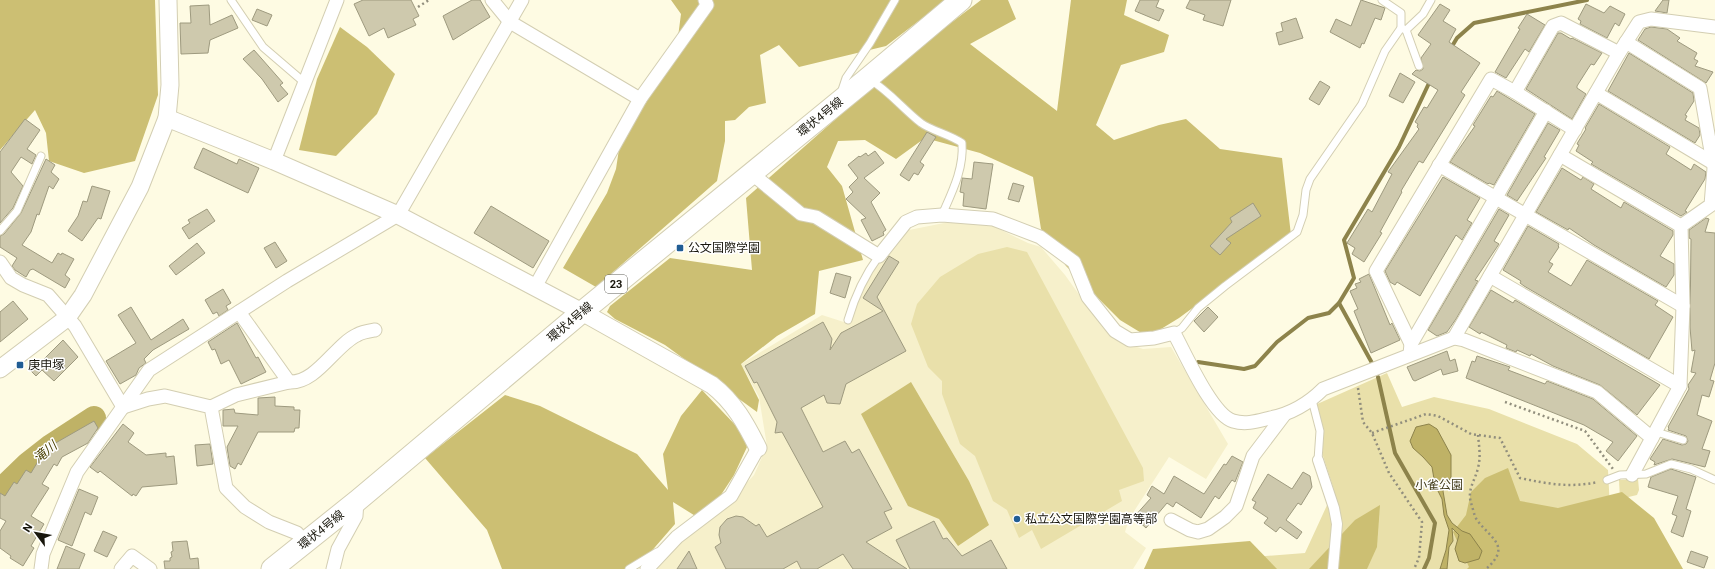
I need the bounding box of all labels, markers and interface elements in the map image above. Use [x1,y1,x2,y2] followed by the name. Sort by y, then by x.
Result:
[794,94,846,140] street label: 環状4号線
[688,241,760,255] place label: 公文国際学園
[675,243,685,253] marker: 公文国際学園
[605,275,627,293] road number: 23
[545,299,595,345] street label: 環状4号線
[28,358,64,372] place label: 庚申塚
[15,360,25,370] marker: 庚申塚
[30,437,61,466] water label: 滝川
[1415,478,1463,492] park label: 小雀公園
[295,507,347,553] street label: 環状4号線
[1025,512,1157,526] place label: 私立公文国際学園高等部
[16,513,56,553] north arrow
[1012,514,1022,524] marker: 私立公文国際学園高等部
[20,521,36,535] text: N

